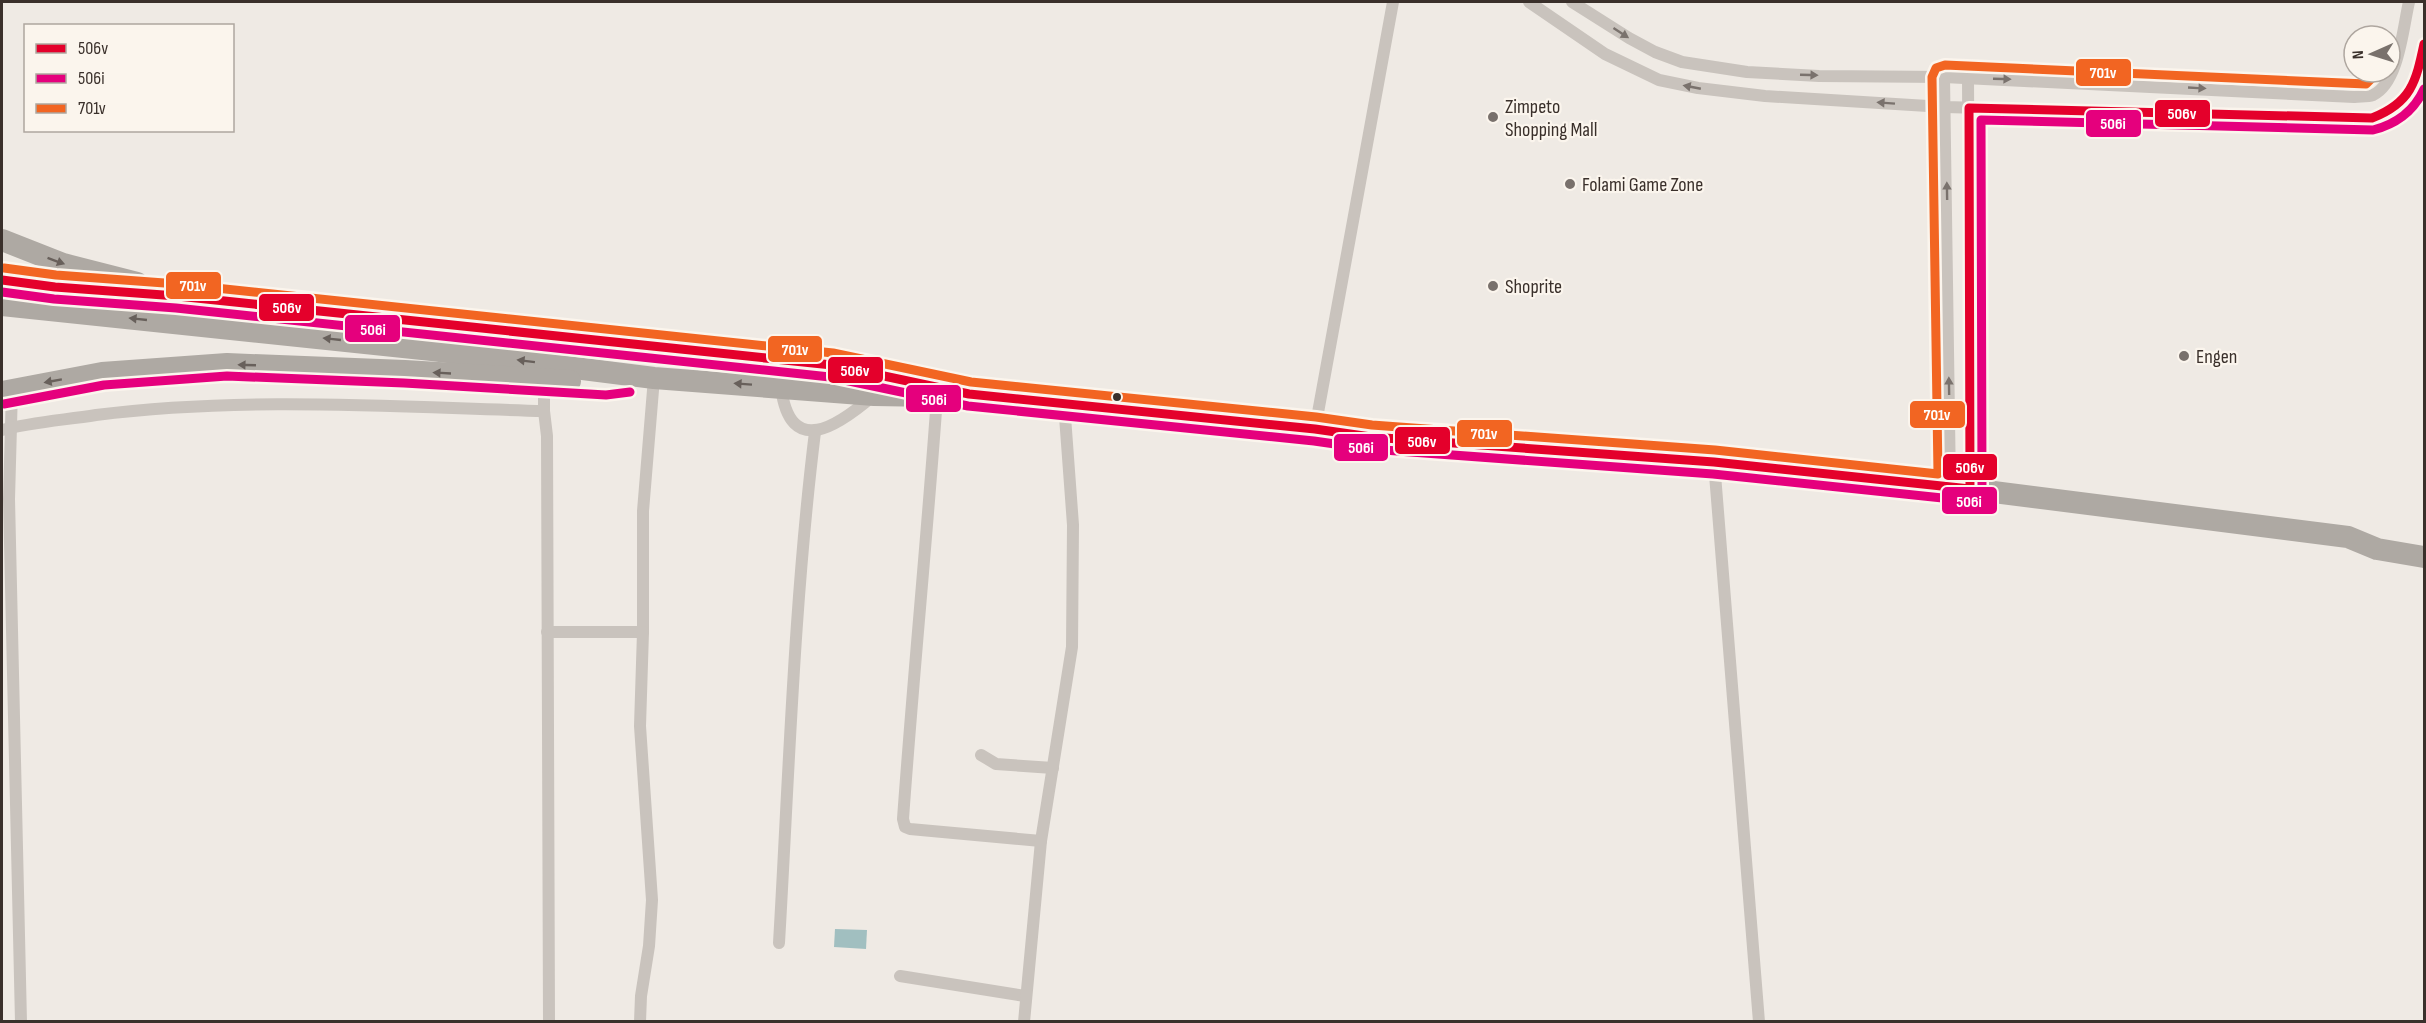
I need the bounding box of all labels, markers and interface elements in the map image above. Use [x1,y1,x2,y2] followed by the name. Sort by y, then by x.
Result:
[24,24,234,132] legend
[2342,24,2402,84] north arrow
[1613,28,1630,39] one-way arrow
[78,38,108,59] text: 506v
[2349,50,2368,59] text: N
[2075,58,2132,87] line badge: 701v
[2090,64,2117,83] text: 701v
[78,68,104,89] text: 506i
[1799,71,1818,80] one-way arrow
[1992,75,2011,84] one-way arrow
[1682,82,1701,91] one-way arrow
[2187,84,2206,93] one-way arrow
[1505,95,1597,142] place label: Zimpeto Shopping Mall
[78,98,106,119] text: 701v
[1876,99,1895,108] one-way arrow
[2154,99,2211,128] line badge: 506v
[2168,105,2197,124] text: 506v
[2085,109,2142,138] line badge: 506i
[1486,110,1500,124] marker: Zimpeto Shopping Mall
[2100,115,2126,134] text: 506i
[1582,173,1703,197] place label: Folami Game Zone
[1563,177,1577,191] marker: Folami Game Zone
[1942,182,1951,201] one-way arrow
[47,257,65,267] one-way arrow
[165,271,222,300] line badge: 701v
[1505,275,1562,299] place label: Shoprite
[180,277,207,296] text: 701v
[1486,279,1500,293] marker: Shoprite
[258,293,315,322] line badge: 506v
[273,299,302,318] text: 506v
[129,314,148,324] one-way arrow
[344,314,401,343] line badge: 506i
[360,321,386,340] text: 506i
[323,334,342,344] one-way arrow
[767,335,823,363] line badge: 701v
[782,341,809,360] text: 701v
[2196,345,2237,369] place label: Engen
[2177,349,2191,363] marker: Engen
[827,356,884,384] line badge: 506v
[516,357,535,366] one-way arrow
[237,360,256,369] one-way arrow
[841,362,870,381] text: 506v
[432,368,451,378] one-way arrow
[43,377,62,386] one-way arrow
[1944,377,1953,396] one-way arrow
[734,379,753,389] one-way arrow
[905,384,962,413] line badge: 506i
[921,391,947,410] text: 506i
[1111,391,1123,403] unlabelled marker
[1909,400,1966,429] line badge: 701v
[1924,406,1951,425] text: 701v
[1456,419,1513,448] line badge: 701v
[1471,425,1498,444] text: 701v
[1394,426,1451,455] line badge: 506v
[1333,433,1389,462] line badge: 506i
[1408,433,1437,452] text: 506v
[1348,439,1374,458] text: 506i
[1942,453,1998,481] line badge: 506v
[1956,459,1985,478] text: 506v
[1941,486,1998,515] line badge: 506i
[1956,493,1982,512] text: 506i

